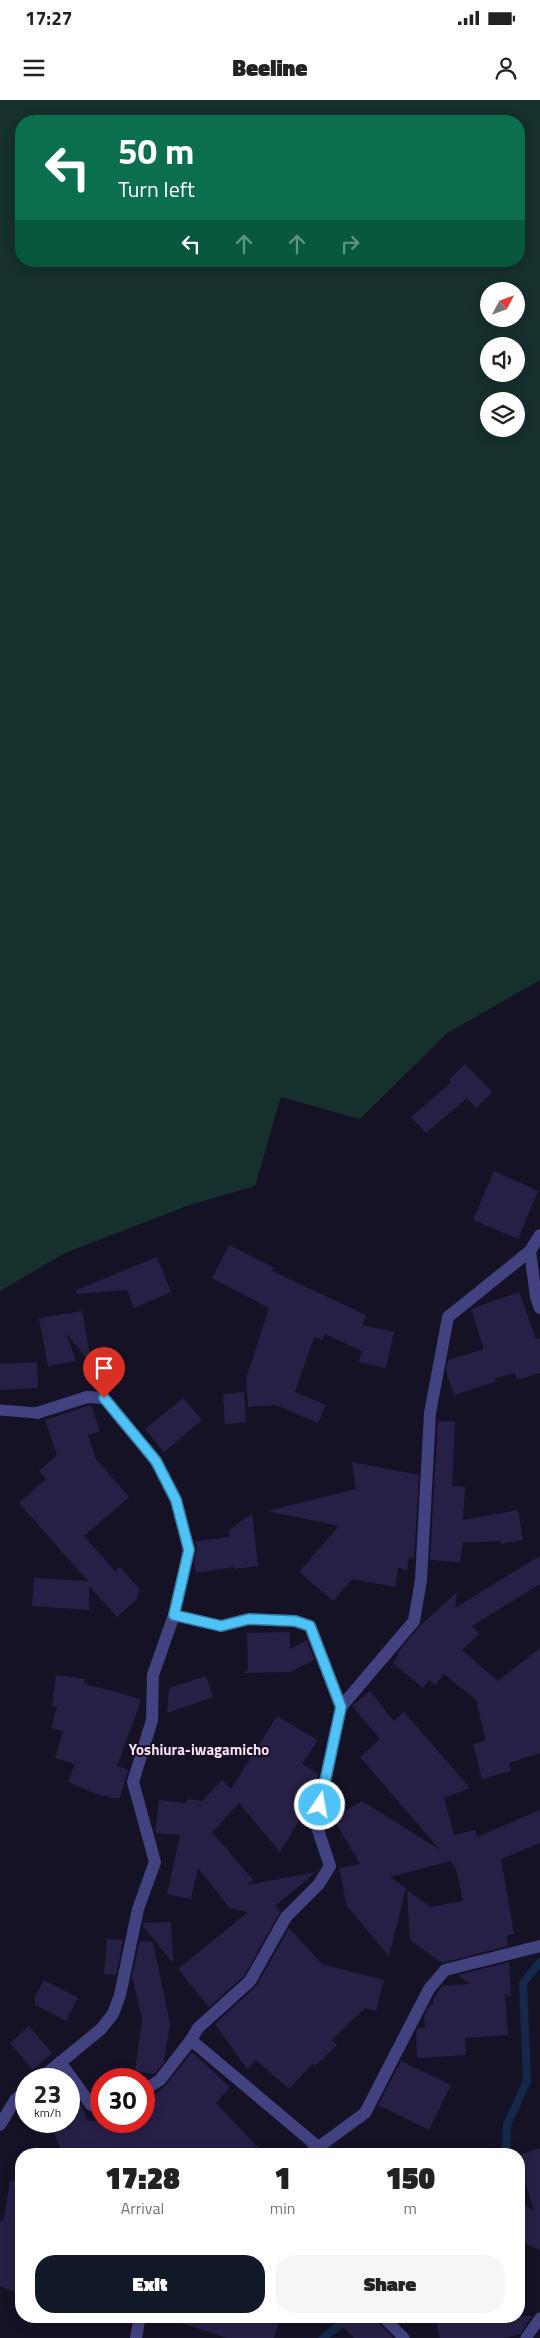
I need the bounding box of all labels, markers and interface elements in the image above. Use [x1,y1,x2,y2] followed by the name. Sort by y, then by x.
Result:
[25,3,72,32] text: 17:27
[233,51,307,85] text: Beeline
[20,54,48,82] icon: menu
[492,54,520,82] icon: person
[118,124,194,178] text: 50 m
[35,135,100,200] icon: left
[118,172,195,206] text: Turn left
[177,230,205,258] icon: left
[230,230,258,258] icon: ahead
[283,230,311,258] icon: ahead
[336,230,364,258] icon: right
[480,282,525,328] north arrow
[480,282,525,437] map controls
[480,337,525,382] button: sound
[480,392,525,437] button: layers
[83,1347,125,1398] pin
[90,1354,118,1382] icon: arrive
[129,1738,269,1761] district label: Yoshiura-iwagamicho
[293,1778,345,1830] position arrow
[90,2068,155,2133] speed limit sign: 30
[33,2075,62,2113] text: 23
[34,2103,61,2122] text: km/h
[105,2155,180,2201] text: 17:28
[274,2155,291,2201] text: 1
[385,2155,435,2201] text: 150
[121,2196,164,2220] text: Arrival
[270,2196,295,2220] text: min
[403,2196,417,2220] text: m
[35,2255,265,2313] button: Exit
[275,2255,505,2313] button: Share

